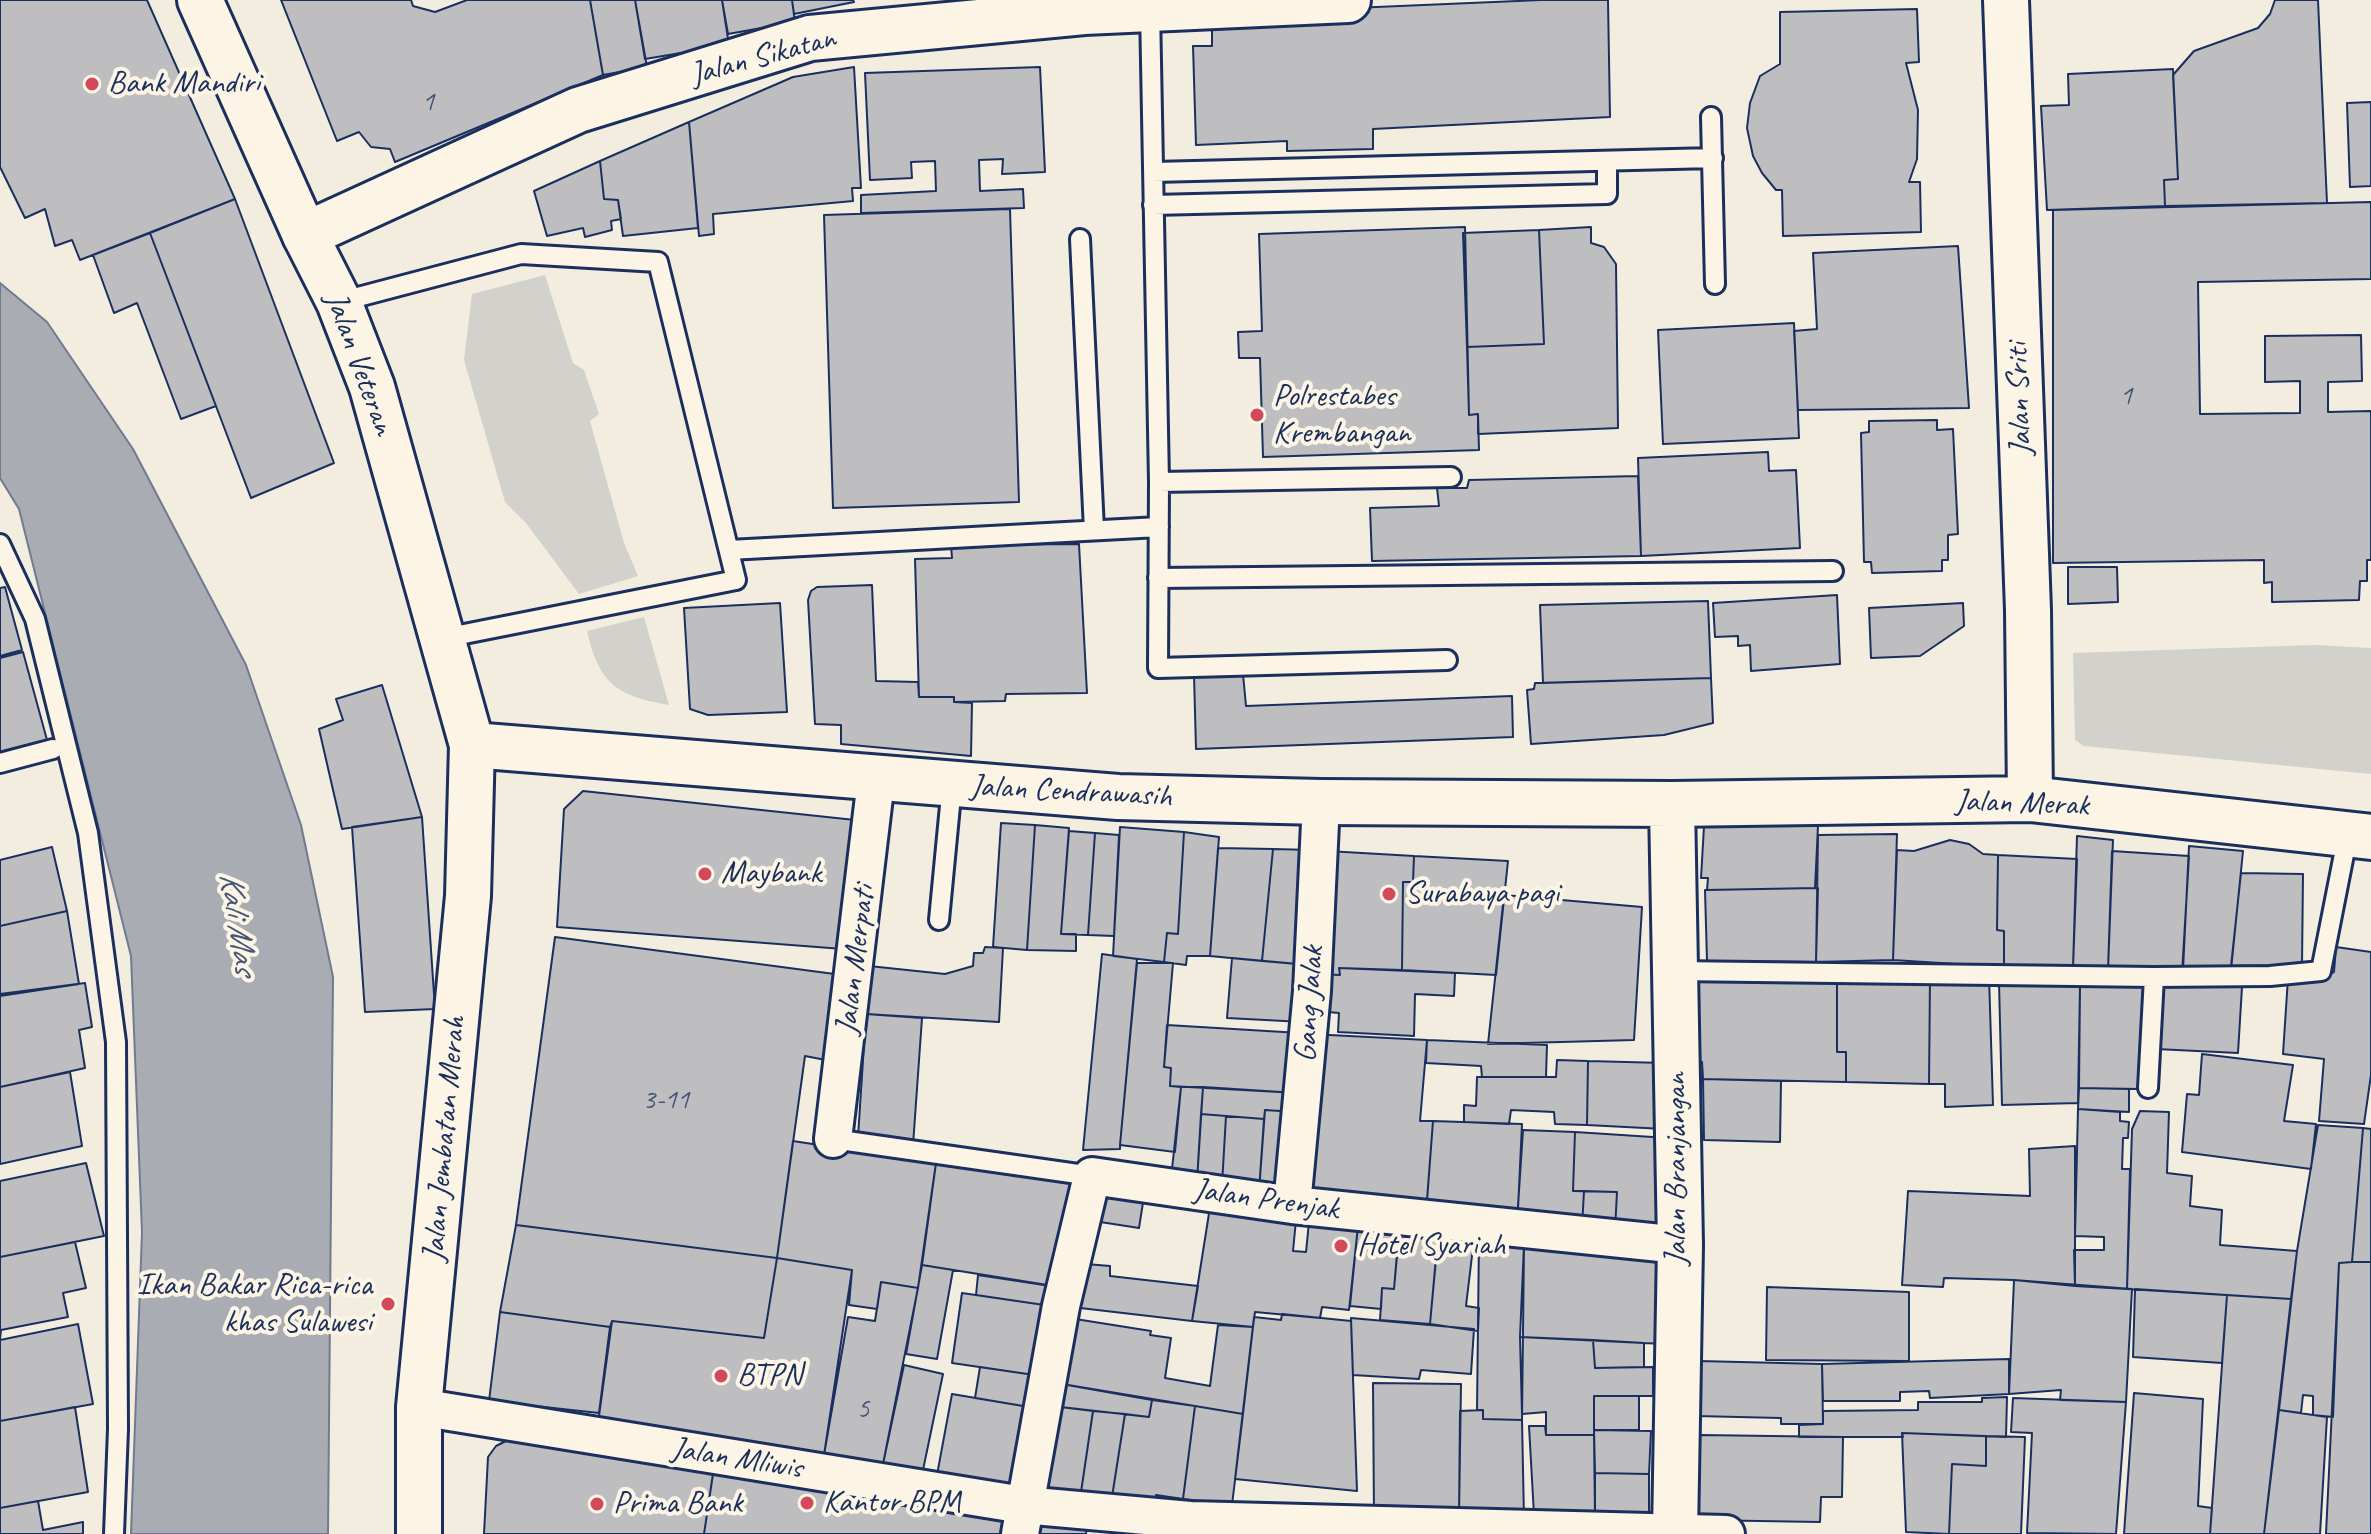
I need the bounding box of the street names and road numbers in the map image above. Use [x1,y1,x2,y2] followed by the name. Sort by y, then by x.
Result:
[686,19,840,95] street label: Jalan Sikatan
[315,287,403,441] street label: Jalan Veteran
[1999,342,2041,456] street label: Jalan Sriti
[969,768,1173,816] street label: Jalan Cendrawasih
[1955,782,2089,826] street label: Jalan Merak
[828,883,884,1037] street label: Jalan Merpati
[1287,945,1333,1063] street label: Gang Jalak
[415,1015,475,1263] street label: Jalan Jembatan Merah
[1658,1073,1696,1265] street label: Jalan Branjangan
[1191,1171,1341,1229] street label: Jalan Prenjak
[669,1430,805,1488] street label: Jalan Mliwis

